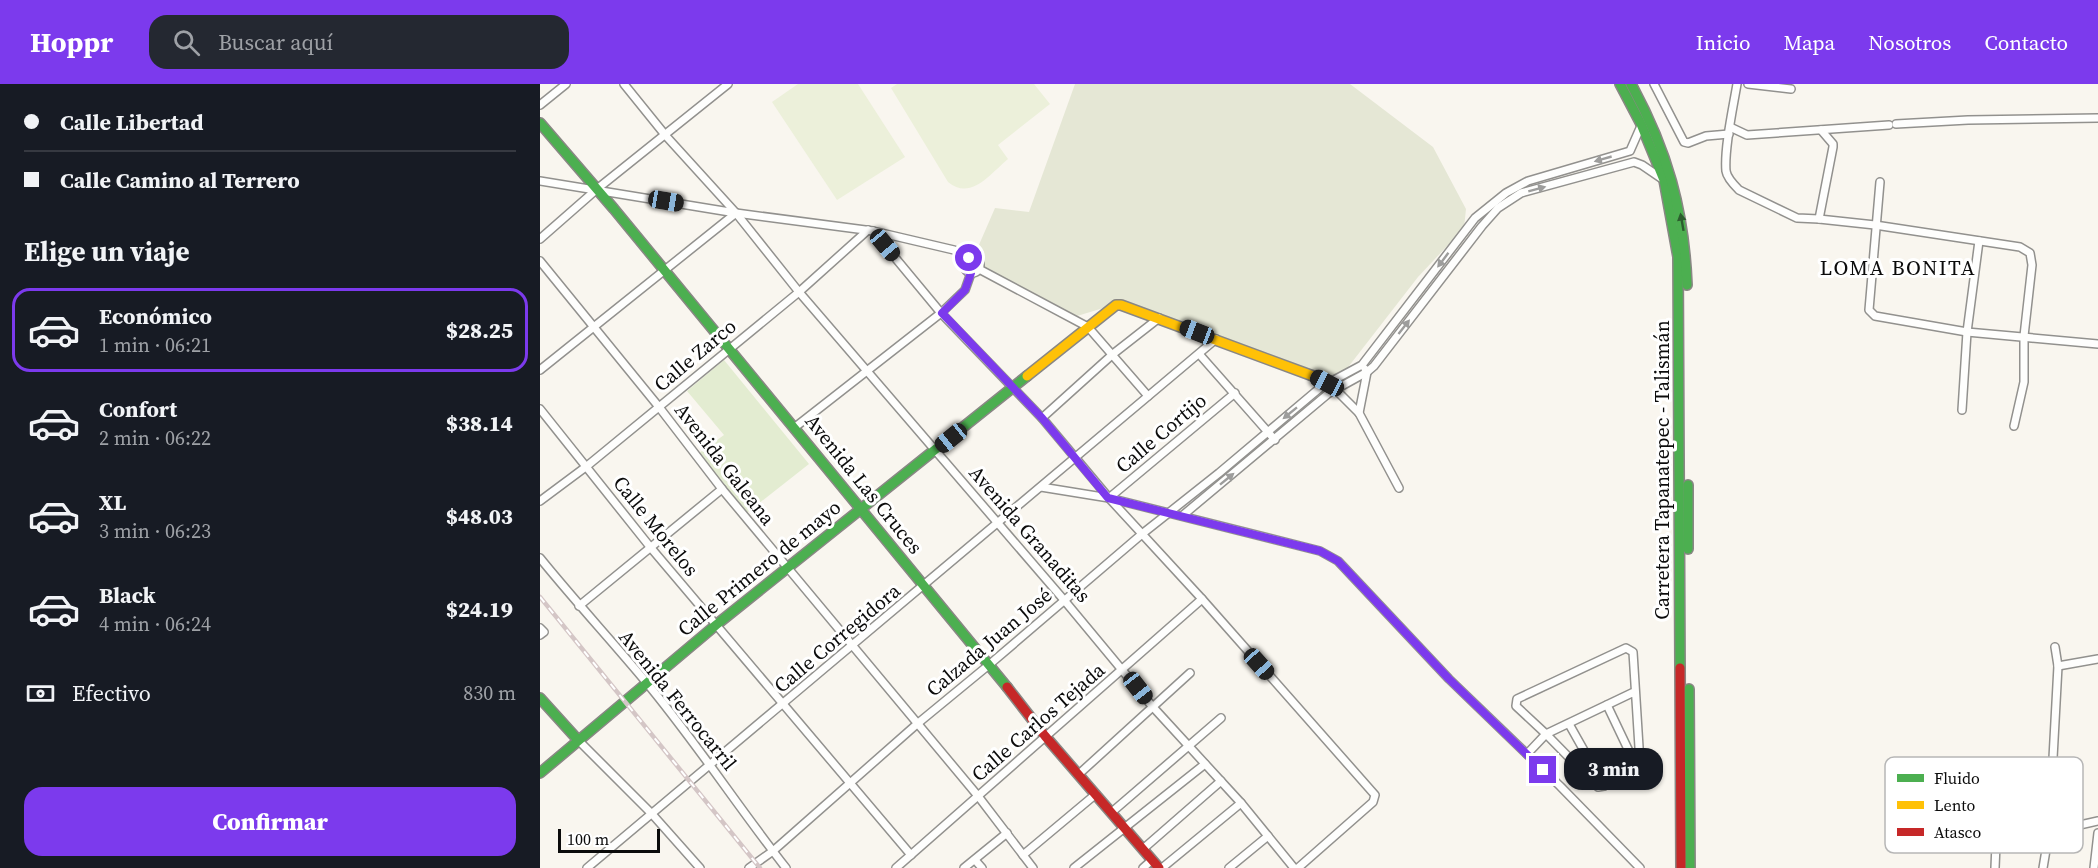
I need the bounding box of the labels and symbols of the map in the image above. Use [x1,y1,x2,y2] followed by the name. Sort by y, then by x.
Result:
[1593,155,1611,164] one-way arrow
[1528,183,1546,193] one-way arrow
[647,189,685,213] car
[1677,212,1686,231] one-way arrow
[867,225,903,265] car
[955,244,982,271] route start
[1438,252,1450,267] one-way arrow
[1820,253,1976,282] district label: LOMA BONITA
[648,312,742,398] street label: Calle Zarco
[1177,317,1217,347] car
[1398,319,1410,335] one-way arrow
[1648,320,1676,620] street label: Carretera Tapanatepec - Talismán
[1307,367,1347,399] car
[1109,387,1213,479] street label: Calle Cortijo
[668,397,782,532] street label: Avenida Galeana
[1283,406,1298,419] one-way arrow
[799,408,929,560] street label: Avenida Las Cruces
[931,420,971,456] car
[963,460,1097,608] street label: Avenida Granaditas
[607,470,705,582] street label: Calle Morelos
[1219,473,1235,486] one-way arrow
[671,493,847,643] street label: Calle Primero de mayo
[768,576,907,699] street label: Calle Corregidora
[920,581,1058,703] street label: Calzada Juan José
[613,624,743,776] street label: Avenida Ferrocarril
[1240,645,1278,683] car
[965,656,1111,788] street label: Calle Carlos Tejada
[1120,668,1156,708] car
[1564,749,1663,791] callout: 3 min
[1529,756,1556,783] route end
[1885,757,2083,853] legend
[1934,767,1980,789] text: Fluido
[1934,794,1976,816] text: Lento
[1934,821,1981,843] text: Atasco
[558,826,660,854] scale bar

